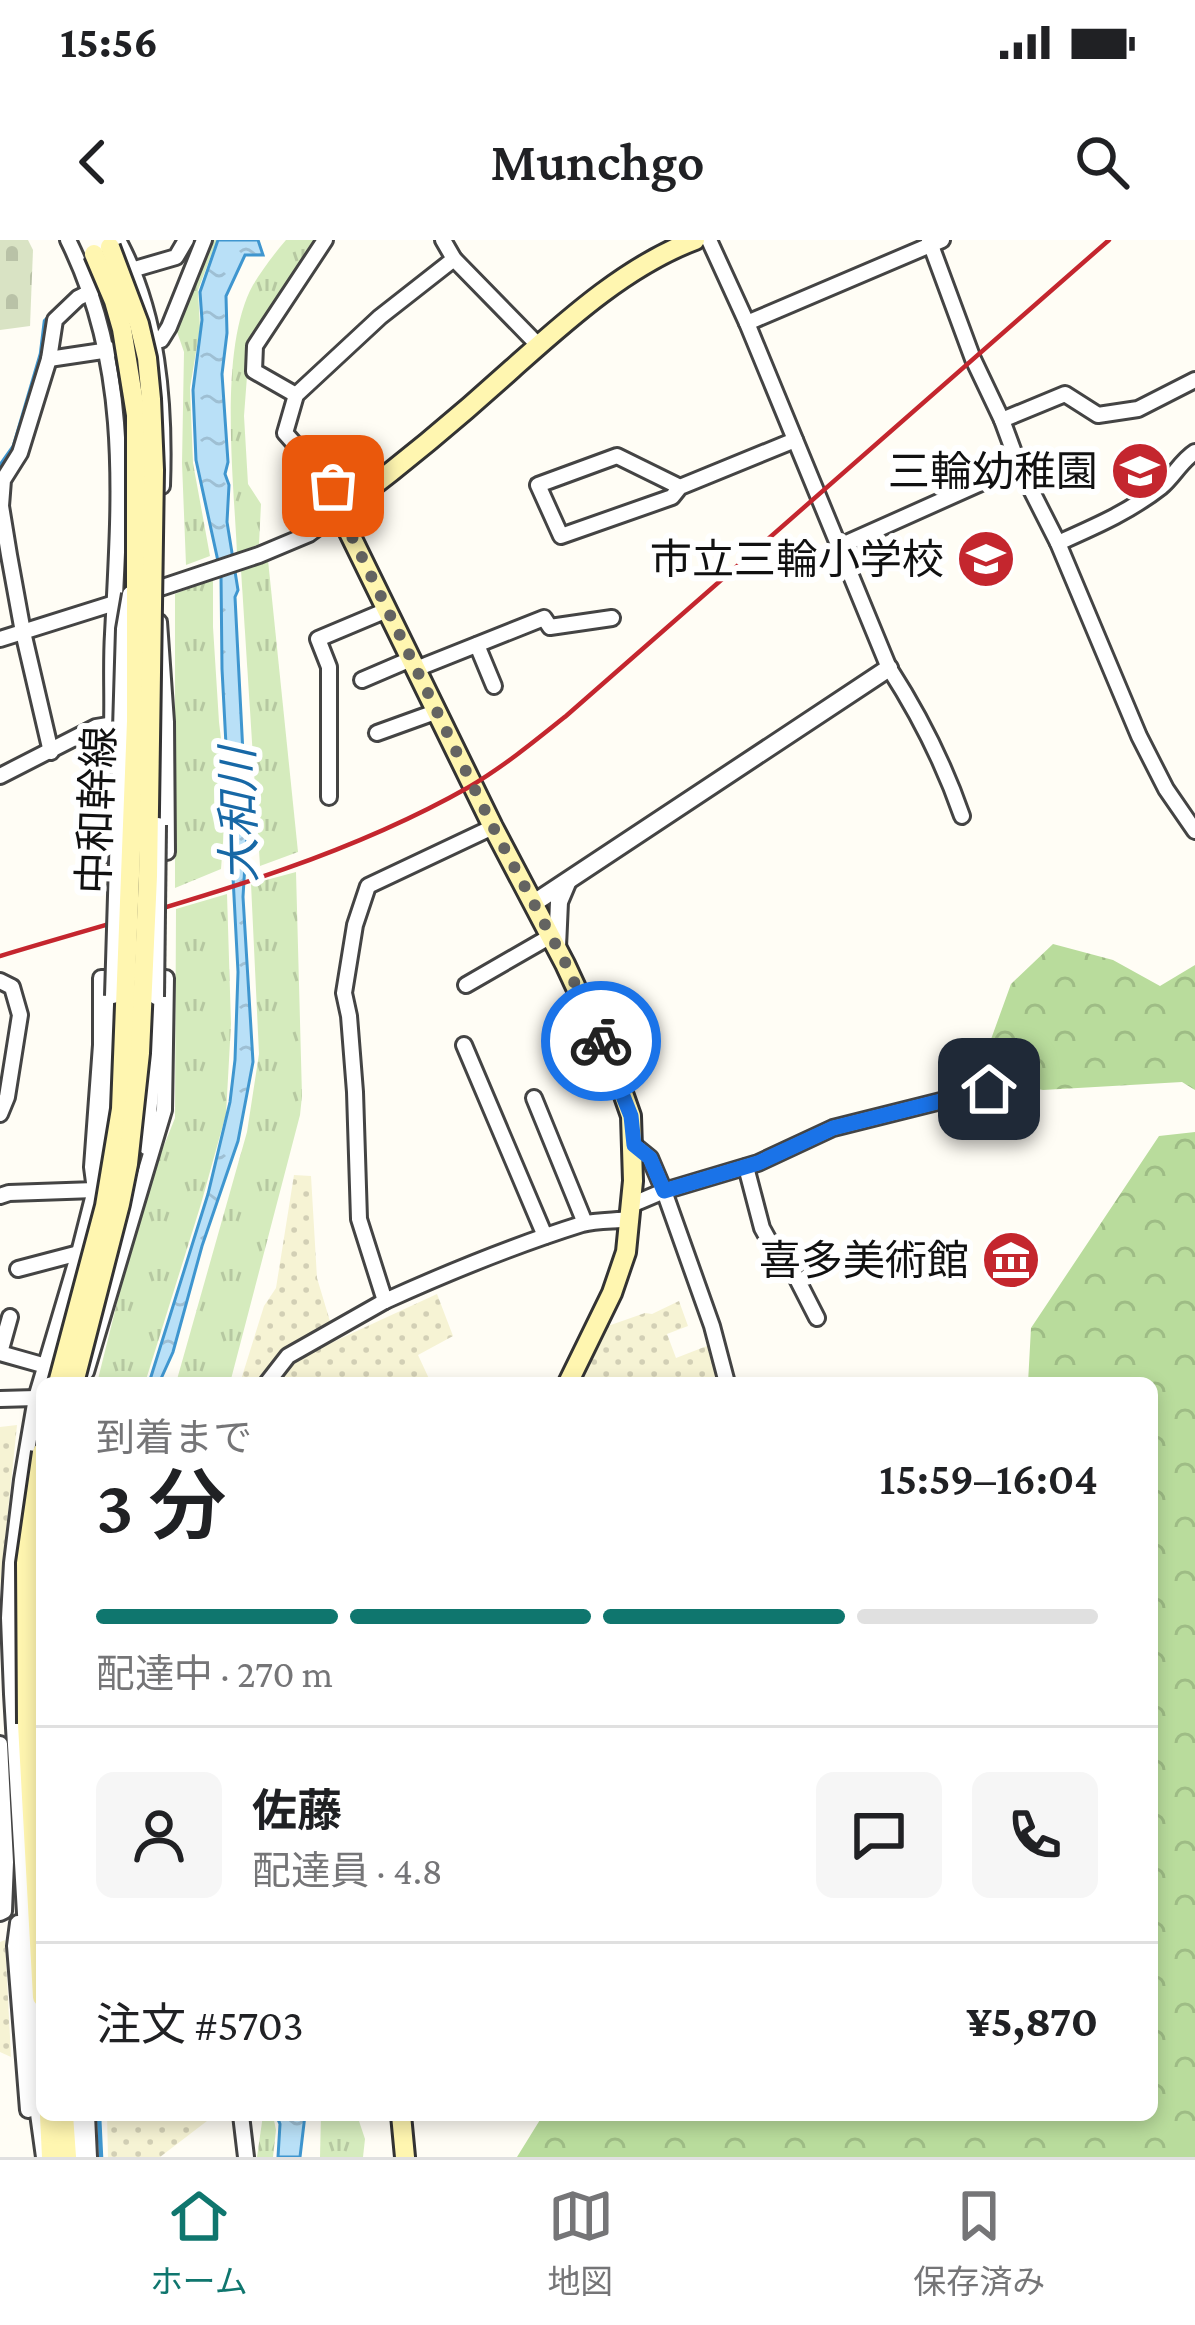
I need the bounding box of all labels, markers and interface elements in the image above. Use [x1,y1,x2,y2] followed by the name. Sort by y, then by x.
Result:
[60,17,158,67] text: 15:56
[60,129,126,195] icon: back
[1069,129,1135,195] icon: search
[490,132,705,192] text: Munchgo
[282,435,384,537] pin
[1109,440,1171,502] school or university icon: 三輪幼稚園
[888,448,1098,495] place label: 三輪幼稚園
[300,453,366,519] icon: bag
[955,528,1017,590] school or university icon: 市立三輪小学校
[650,536,944,583] place label: 市立三輪小学校
[70,725,123,895] street label: 中和幹線
[213,743,265,883] water label: 大和川
[541,981,661,1101] courier
[568,1008,634,1074] icon: bike
[938,1038,1040,1140] pin
[956,1056,1022,1122] icon: home
[980,1229,1042,1291] museum icon: 喜多美術館
[759,1237,969,1284] place label: 喜多美術館
[96,1416,252,1459] text: 到着まで
[879,1454,1098,1504] text: 15:59–16:04
[96,1463,226,1550] text: 3 分
[96,1652,333,1695] text: 配達中 · 270 m
[96,1772,222,1898] button: person
[816,1772,942,1898] button: chat
[972,1772,1098,1898] button: phone
[252,1786,342,1836] text: 佐藤
[252,1849,443,1892] text: 配達員 · 4.8
[966,1996,1098,2046] text: ¥5,870
[96,2000,304,2050] text: 注文 #5703
[150,2183,248,2303] tab: ホーム
[548,2183,614,2303] tab: 地図
[913,2183,1045,2303] tab: 保存済み

